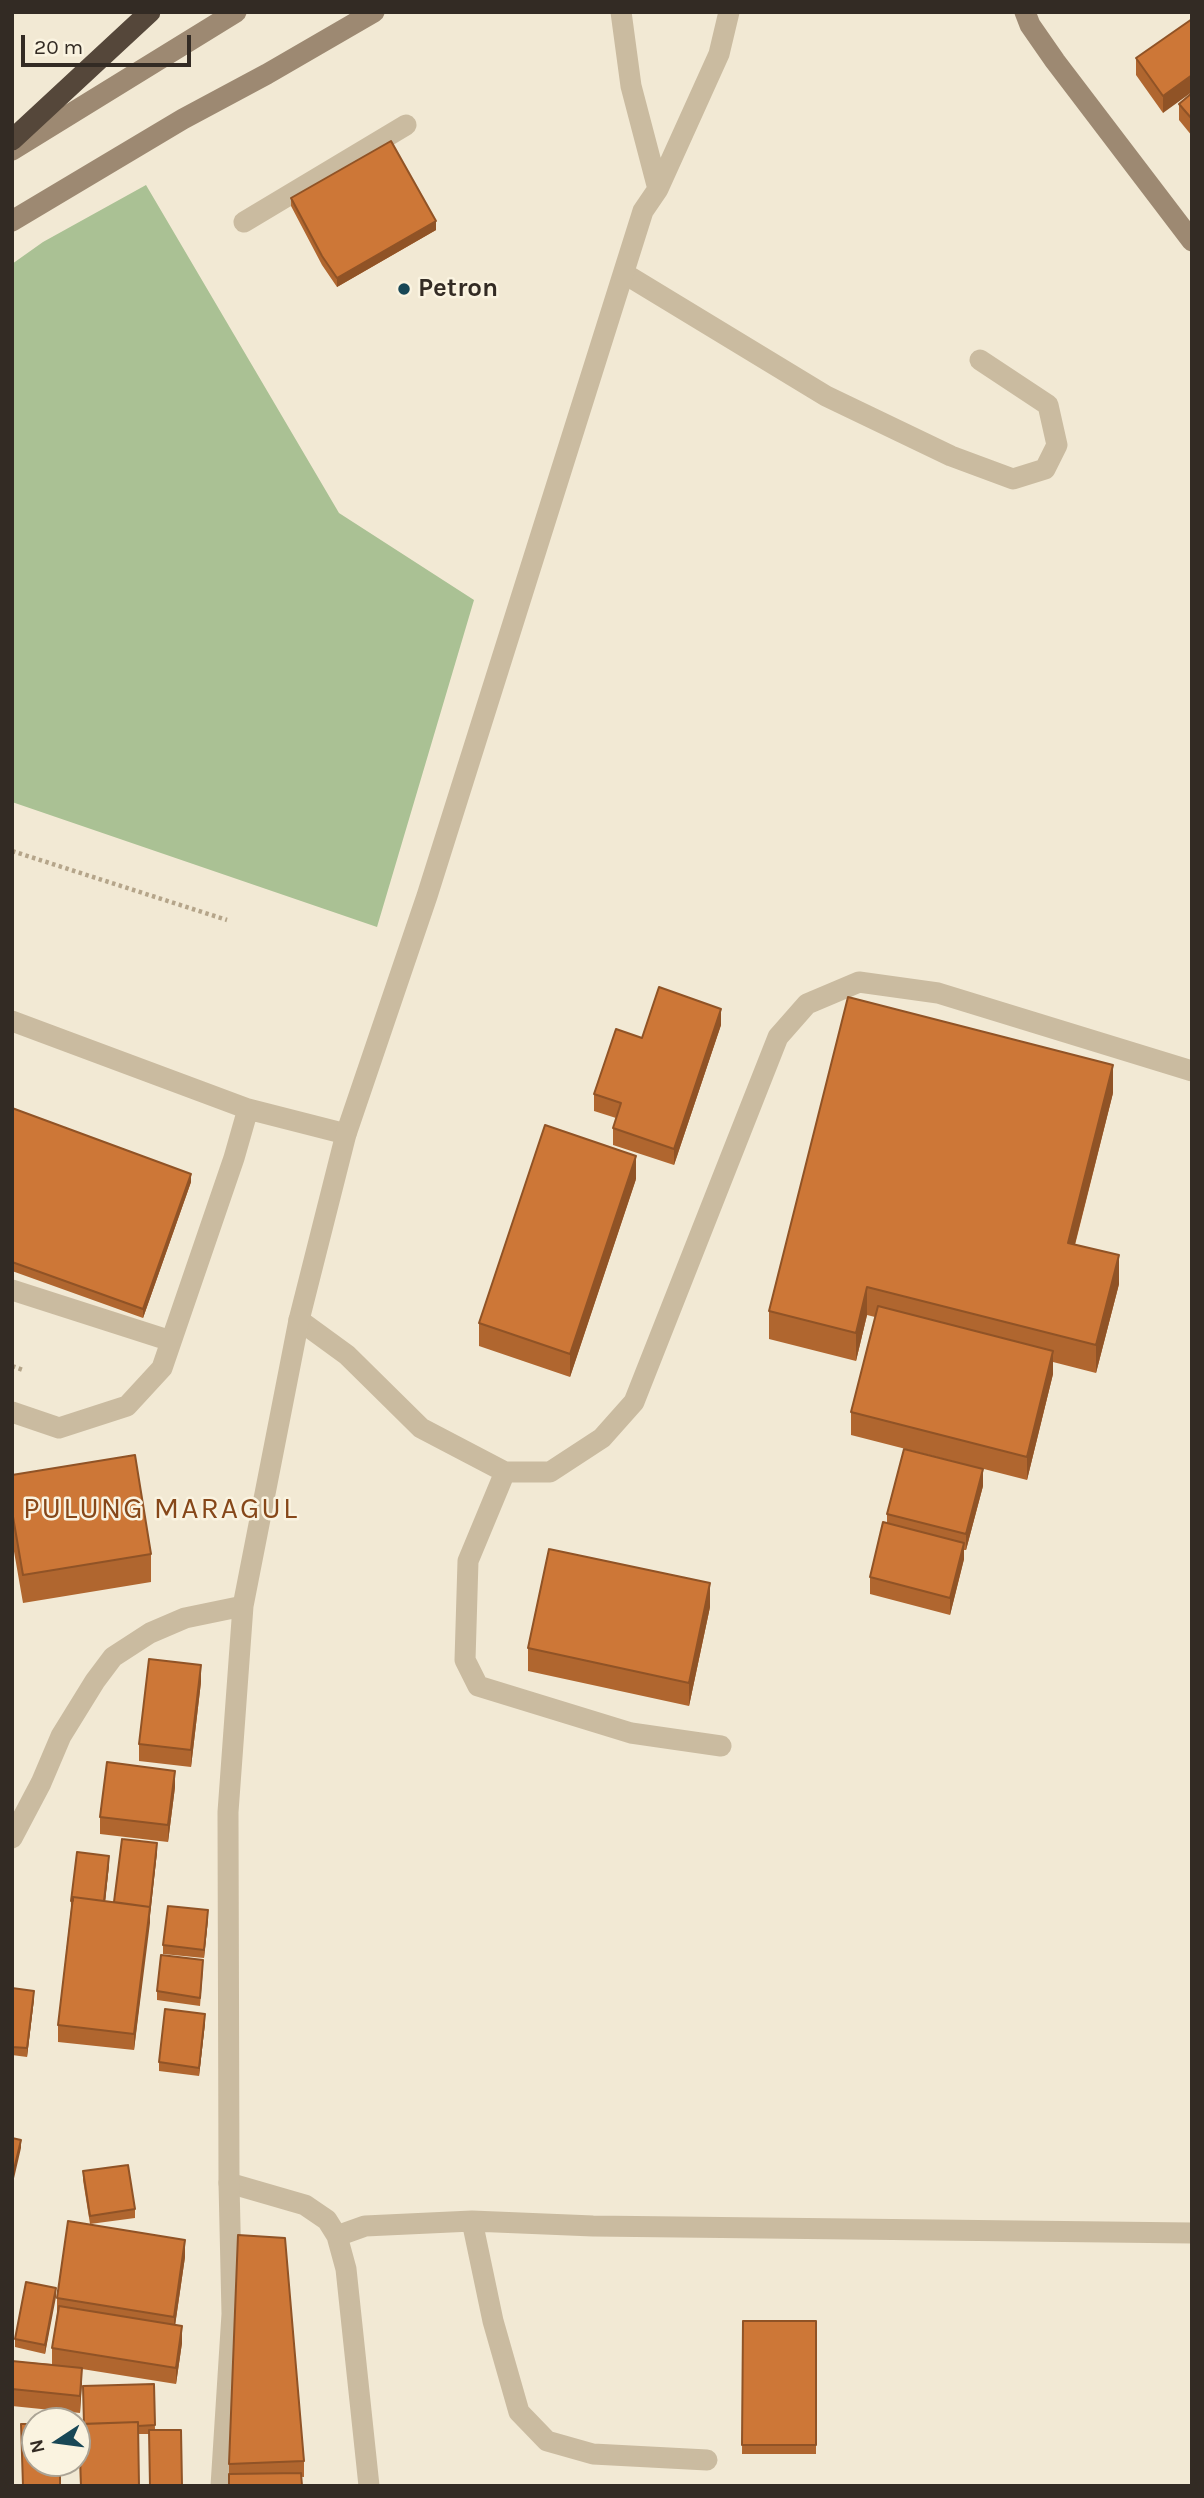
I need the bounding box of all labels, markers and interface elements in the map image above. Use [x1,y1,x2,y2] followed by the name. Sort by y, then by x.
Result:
[24,21,194,65] scale bar
[34,35,83,59] text: 20 m
[418,273,498,305] place label: Petron
[396,281,412,297] marker: Petron
[25,1491,297,1527] district label: PULUNG MARAGUL
[21,2407,91,2477] north arrow
[25,2437,50,2455] text: N

